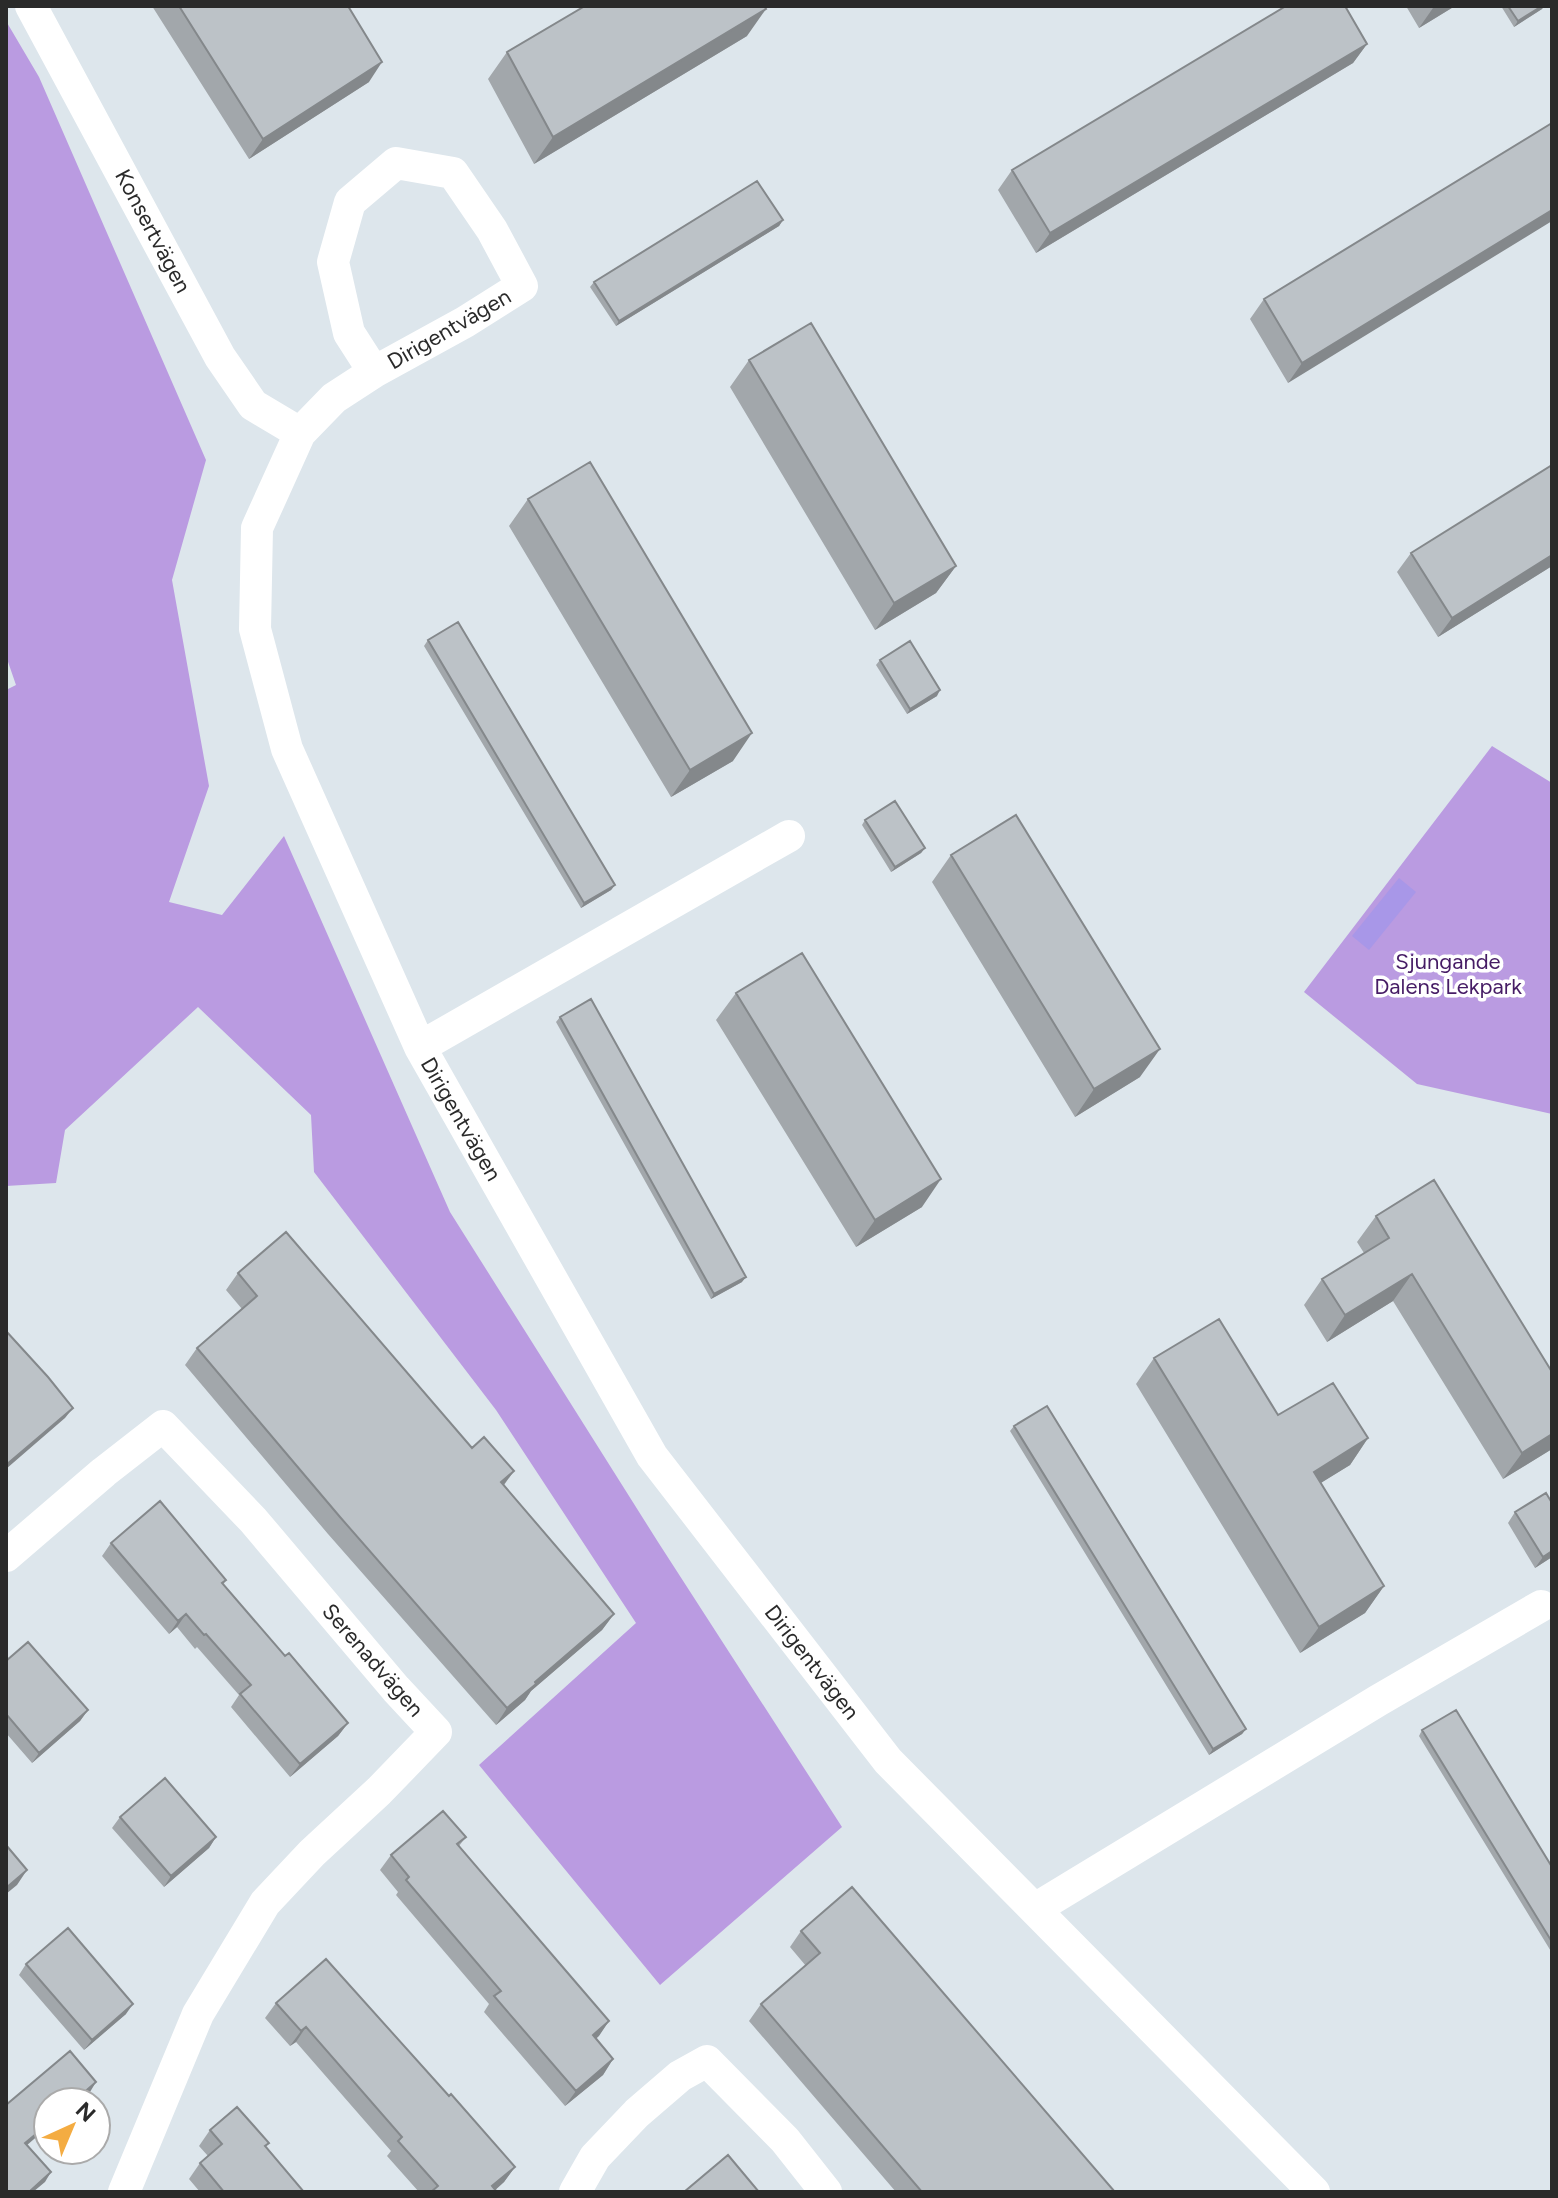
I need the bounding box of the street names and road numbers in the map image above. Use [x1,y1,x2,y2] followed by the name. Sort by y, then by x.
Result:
[109,165,197,297] street label: Konsertvägen
[382,283,516,375] street label: Dirigentvägen
[415,1052,507,1186] street label: Dirigentvägen
[316,1598,430,1722] street label: Serenadvägen
[759,1599,865,1725] street label: Dirigentvägen

